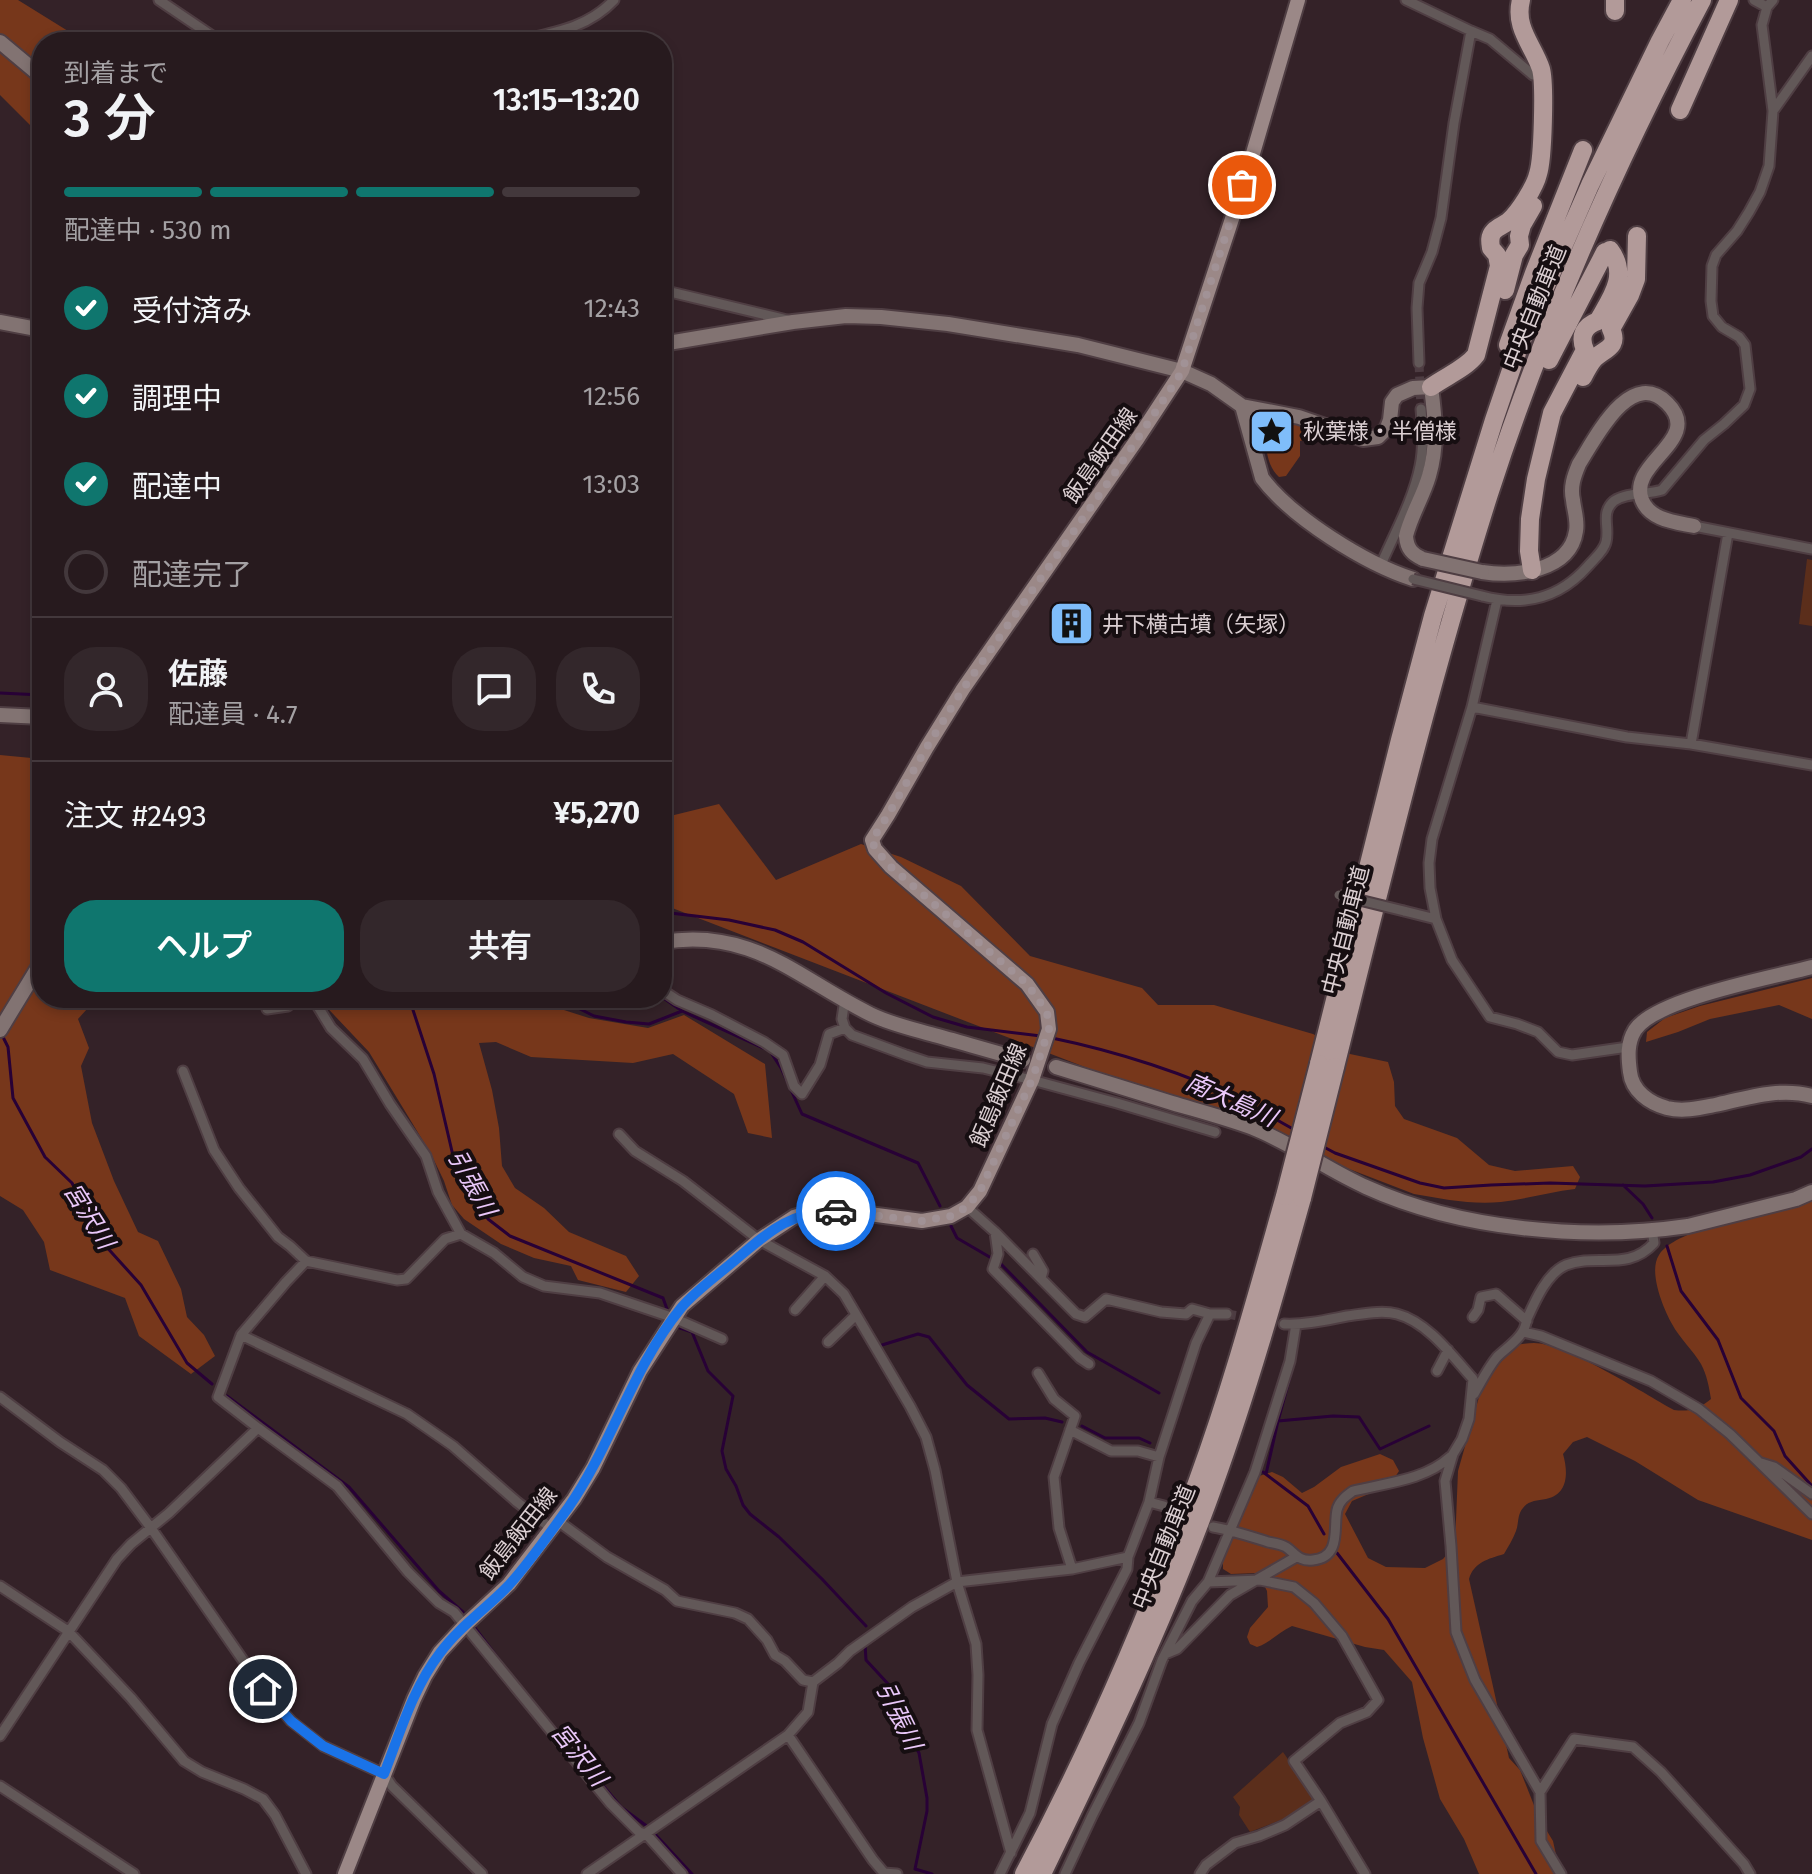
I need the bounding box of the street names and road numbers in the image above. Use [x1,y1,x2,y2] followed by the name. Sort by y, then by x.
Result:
[1497,241,1572,373] street label: 中央自動車道
[1058,402,1143,508] street label: 飯島飯田線
[1316,863,1375,997] street label: 中央自動車道
[965,1039,1032,1151] street label: 飯島飯田線
[1126,1481,1201,1613] street label: 中央自動車道
[474,1482,563,1585] street label: 飯島飯田線

